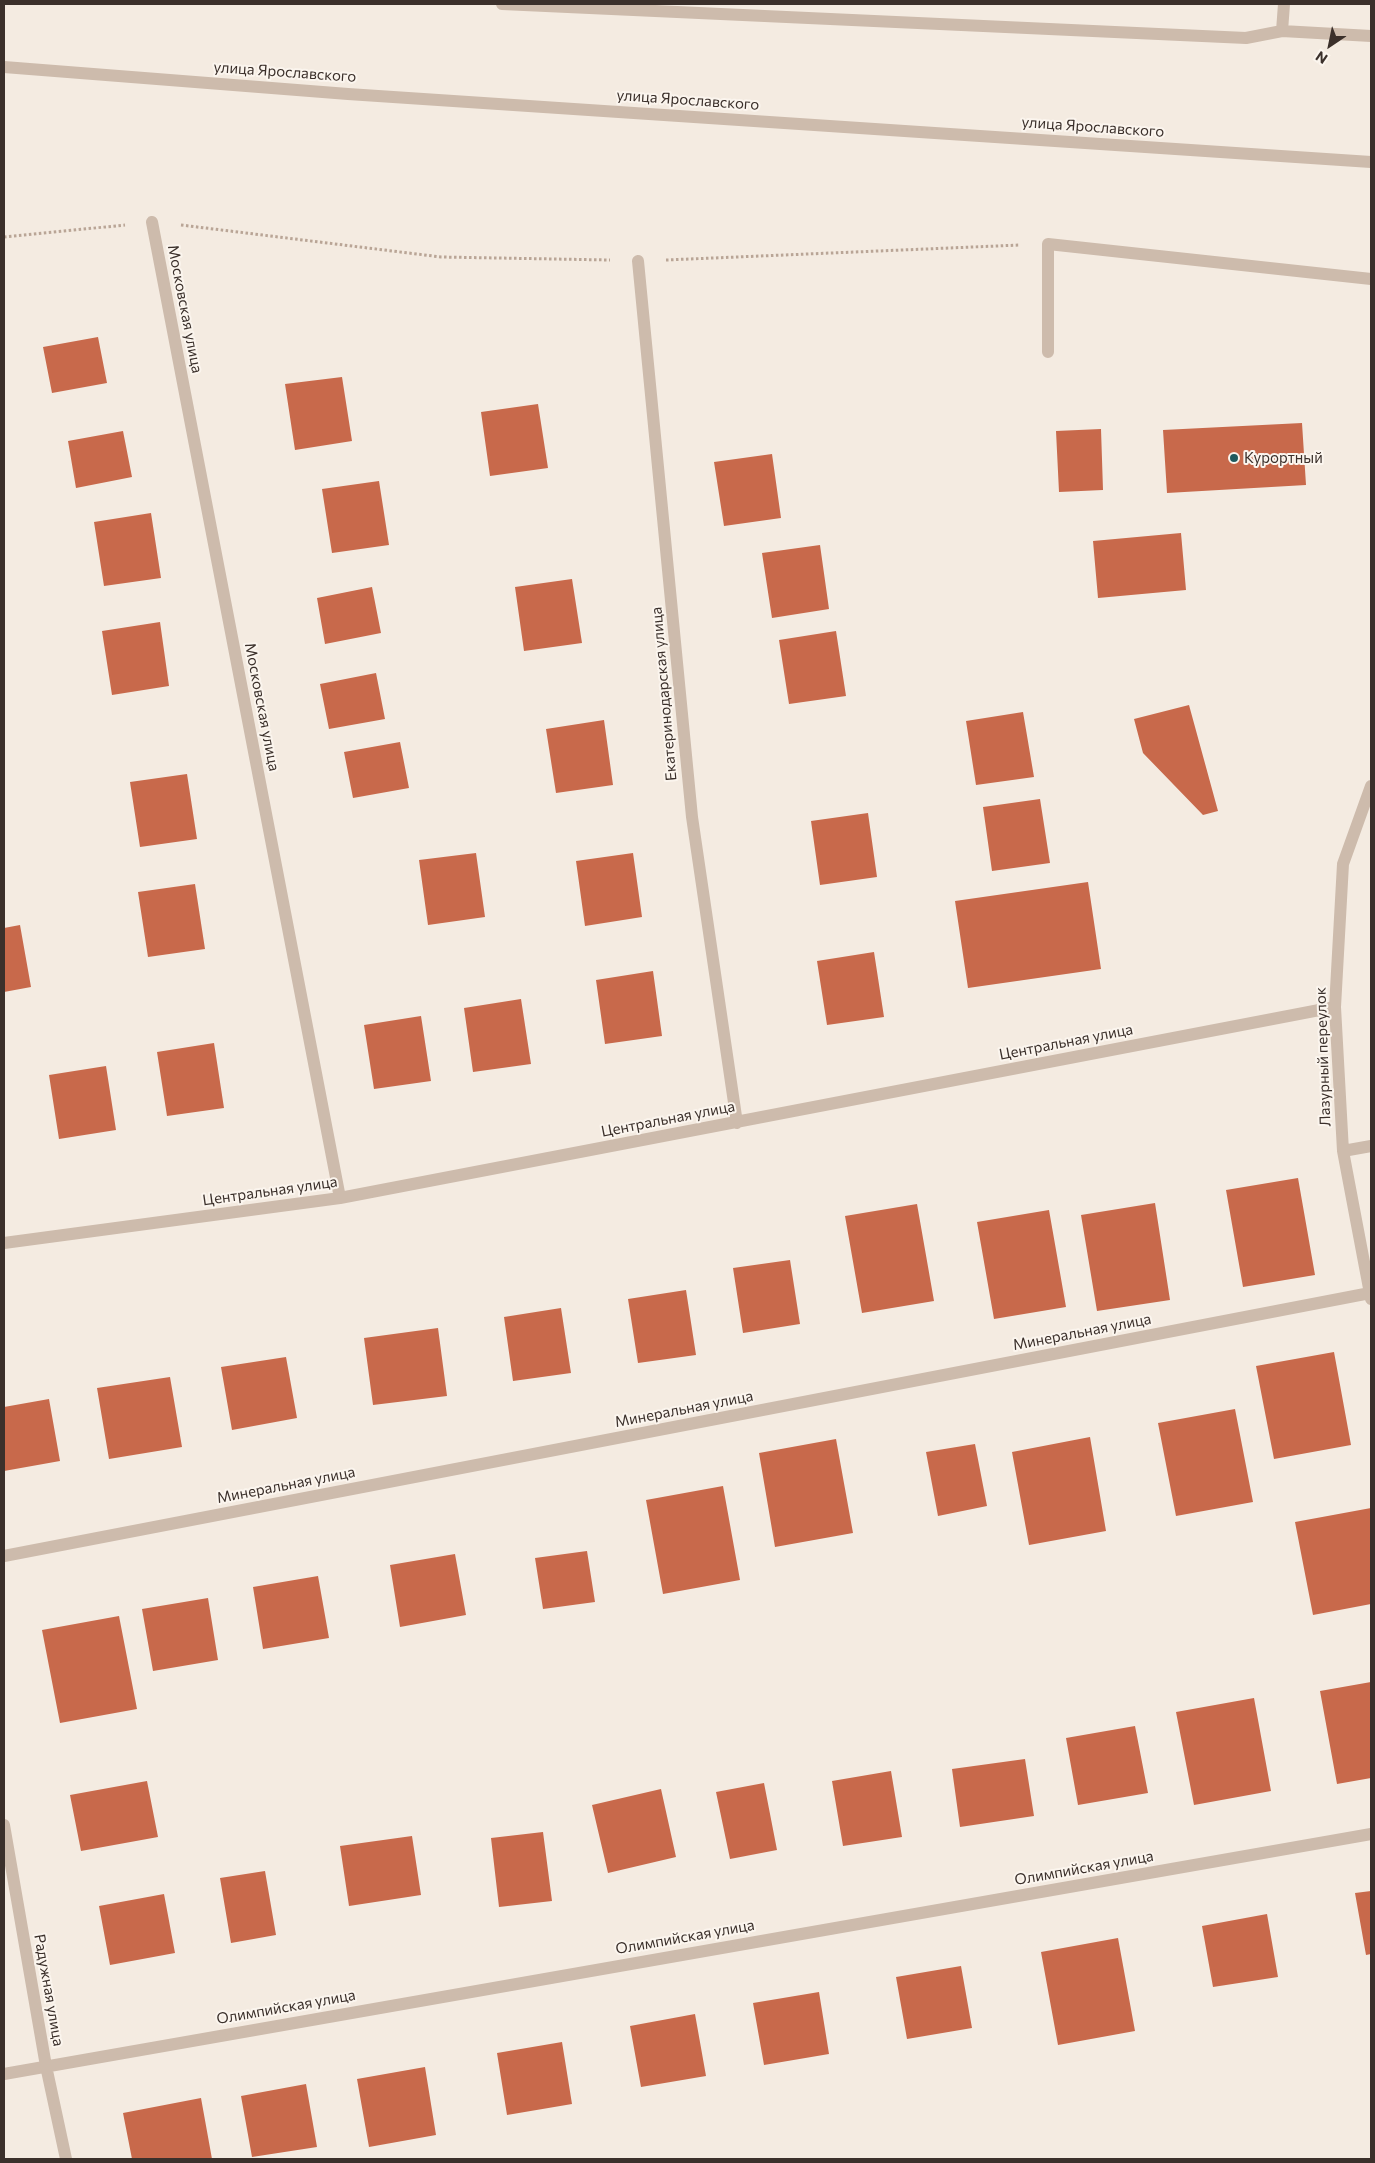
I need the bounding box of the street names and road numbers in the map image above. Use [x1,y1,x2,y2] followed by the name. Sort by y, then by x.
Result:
[213,58,357,86] street label: улица Ярославского
[616,86,760,114] street label: улица Ярославского
[1021,113,1165,141] street label: улица Ярославского
[164,243,206,375] street label: Московская улица
[647,606,681,782] street label: Екатеринодарская улица
[241,641,283,773] street label: Московская улица
[1312,987,1334,1127] street label: Лазурный переулок
[998,1020,1134,1064] street label: Центральная улица
[600,1097,736,1141] street label: Центральная улица
[201,1173,339,1209] street label: Центральная улица
[1011,1310,1153,1354] street label: Минеральная улица
[613,1387,755,1431] street label: Минеральная улица
[215,1463,357,1507] street label: Минеральная улица
[1013,1847,1155,1889] street label: Олимпийская улица
[614,1916,756,1958] street label: Олимпийская улица
[30,1932,68,2048] street label: Радужная улица
[215,1986,357,2028] street label: Олимпийская улица

